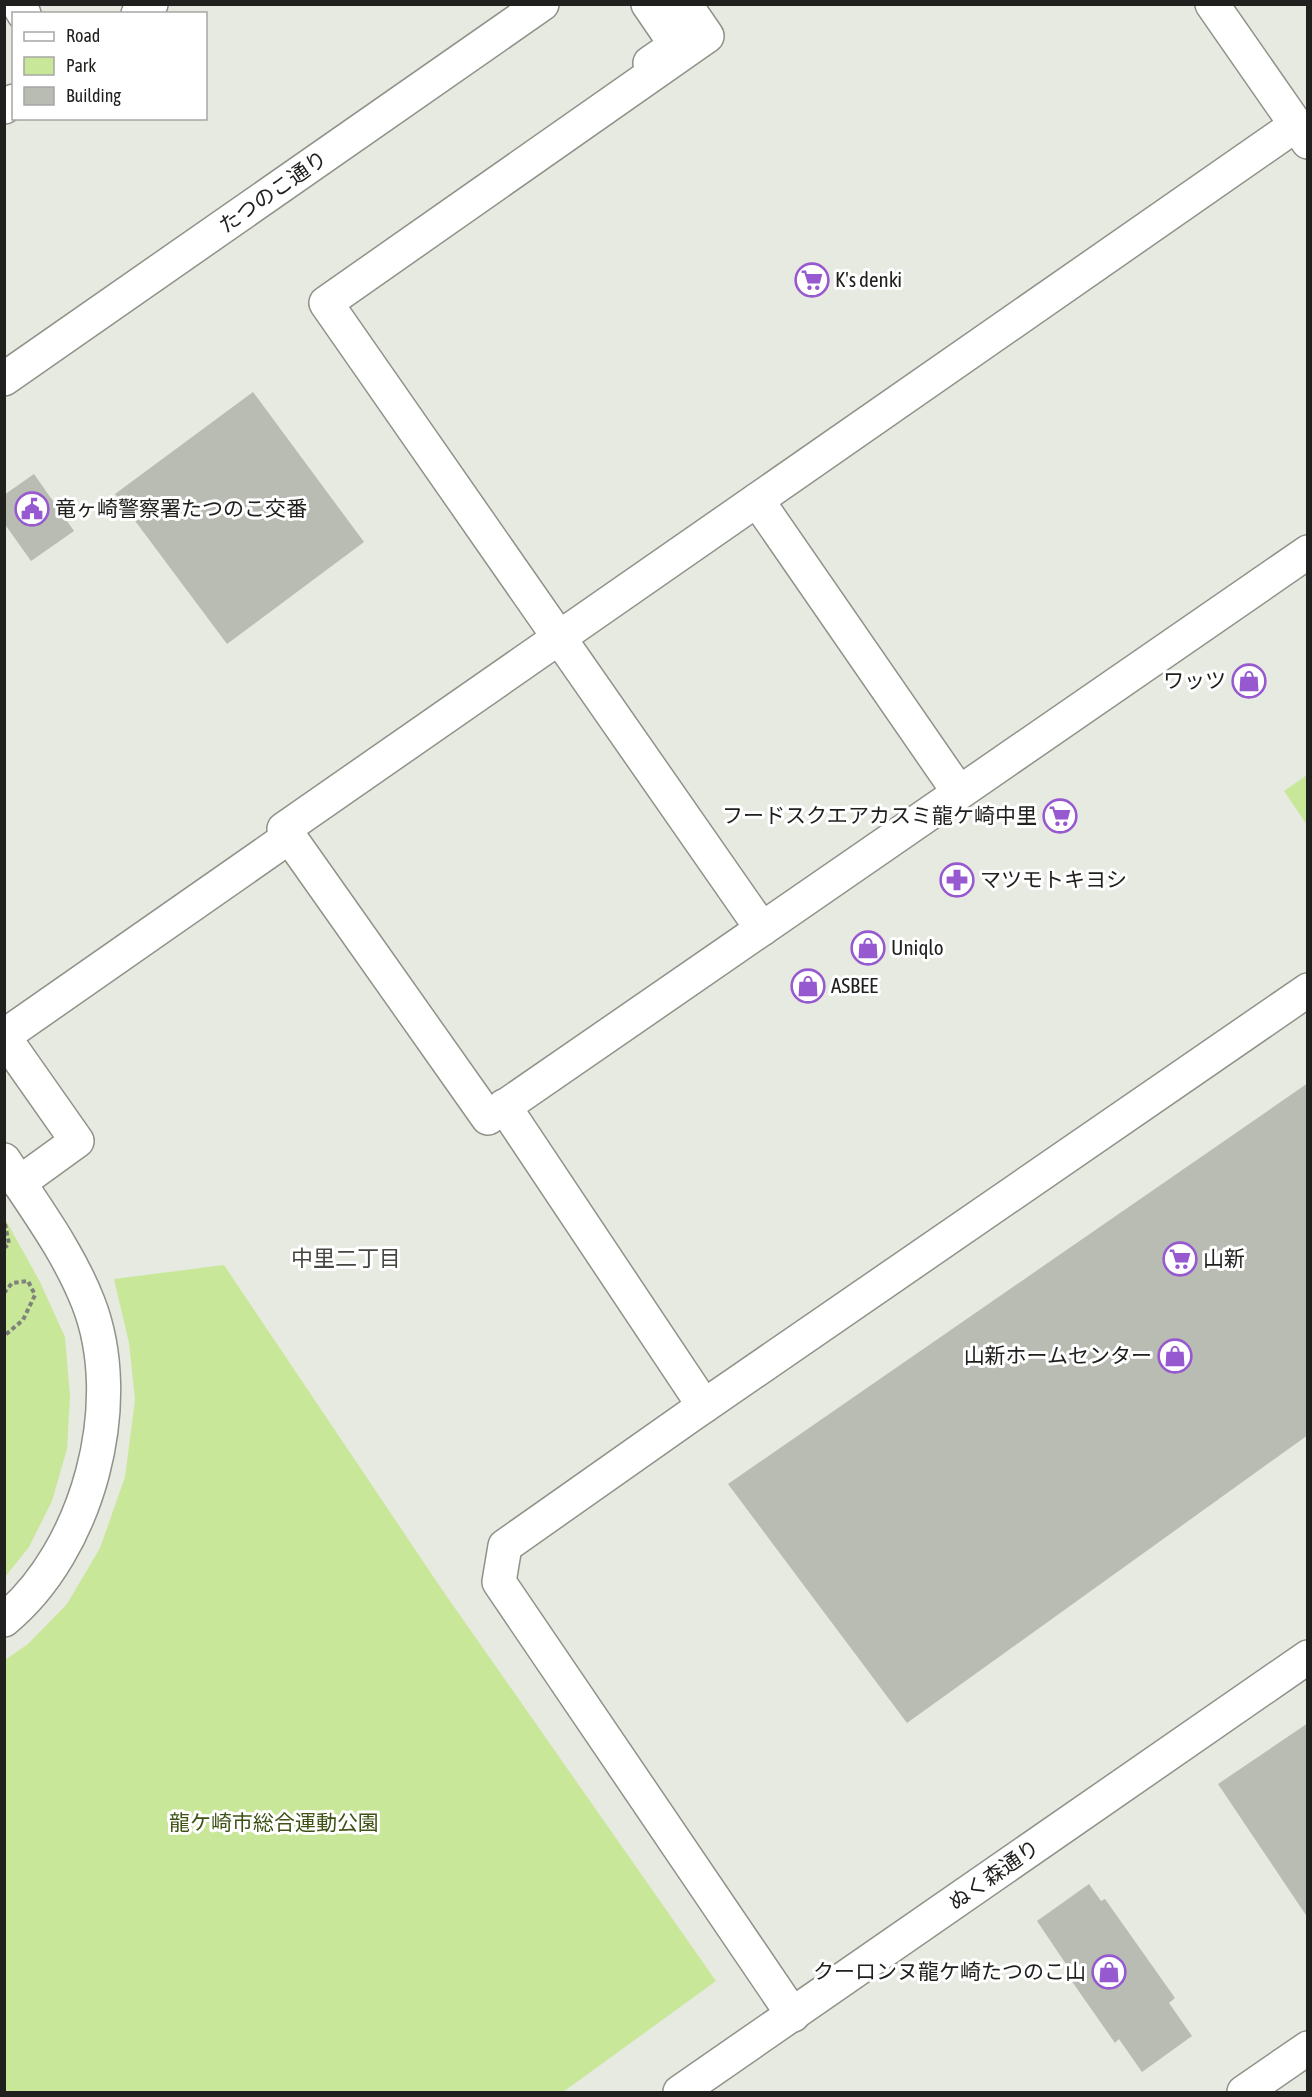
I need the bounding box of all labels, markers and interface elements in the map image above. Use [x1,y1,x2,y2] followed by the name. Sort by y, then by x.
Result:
[12,12,207,120] legend
[66,25,100,46] text: Road
[66,55,96,76] text: Park
[66,85,121,106] text: Building
[214,145,331,237] street label: たつのこ通り
[794,262,830,298] supermarket icon: K's denki
[835,267,902,291] place label: K's denki
[14,491,50,527] public building icon: 竜ヶ崎警察署たつのこ交番
[55,496,307,520] place label: 竜ヶ崎警察署たつのこ交番
[1231,663,1267,699] shop icon: ワッツ
[1163,668,1226,692] place label: ワッツ
[1042,798,1078,834] supermarket icon: フードスクエアカスミ龍ケ崎中里
[722,803,1037,827] place label: フードスクエアカスミ龍ケ崎中里
[939,862,975,898] pharmacy icon: マツモトキヨシ
[980,867,1127,891] place label: マツモトキヨシ
[850,930,886,966] shop icon: Uniqlo
[891,935,944,959] place label: Uniqlo
[790,968,826,1004] shop icon: ASBEE
[831,973,878,997] place label: ASBEE
[1162,1241,1198,1277] supermarket icon: 山新
[291,1245,401,1271] district label: 中里二丁目
[1203,1246,1245,1270] place label: 山新
[1157,1338,1193,1374] shop icon: 山新ホームセンター
[964,1343,1152,1367] place label: 山新ホームセンター
[169,1810,379,1834] park label: 龍ケ崎市総合運動公園
[944,1834,1043,1914] street label: ぬく森通り
[1091,1954,1127,1990] shop icon: クーロンヌ龍ケ崎たつのこ山
[813,1959,1086,1983] place label: クーロンヌ龍ケ崎たつのこ山

